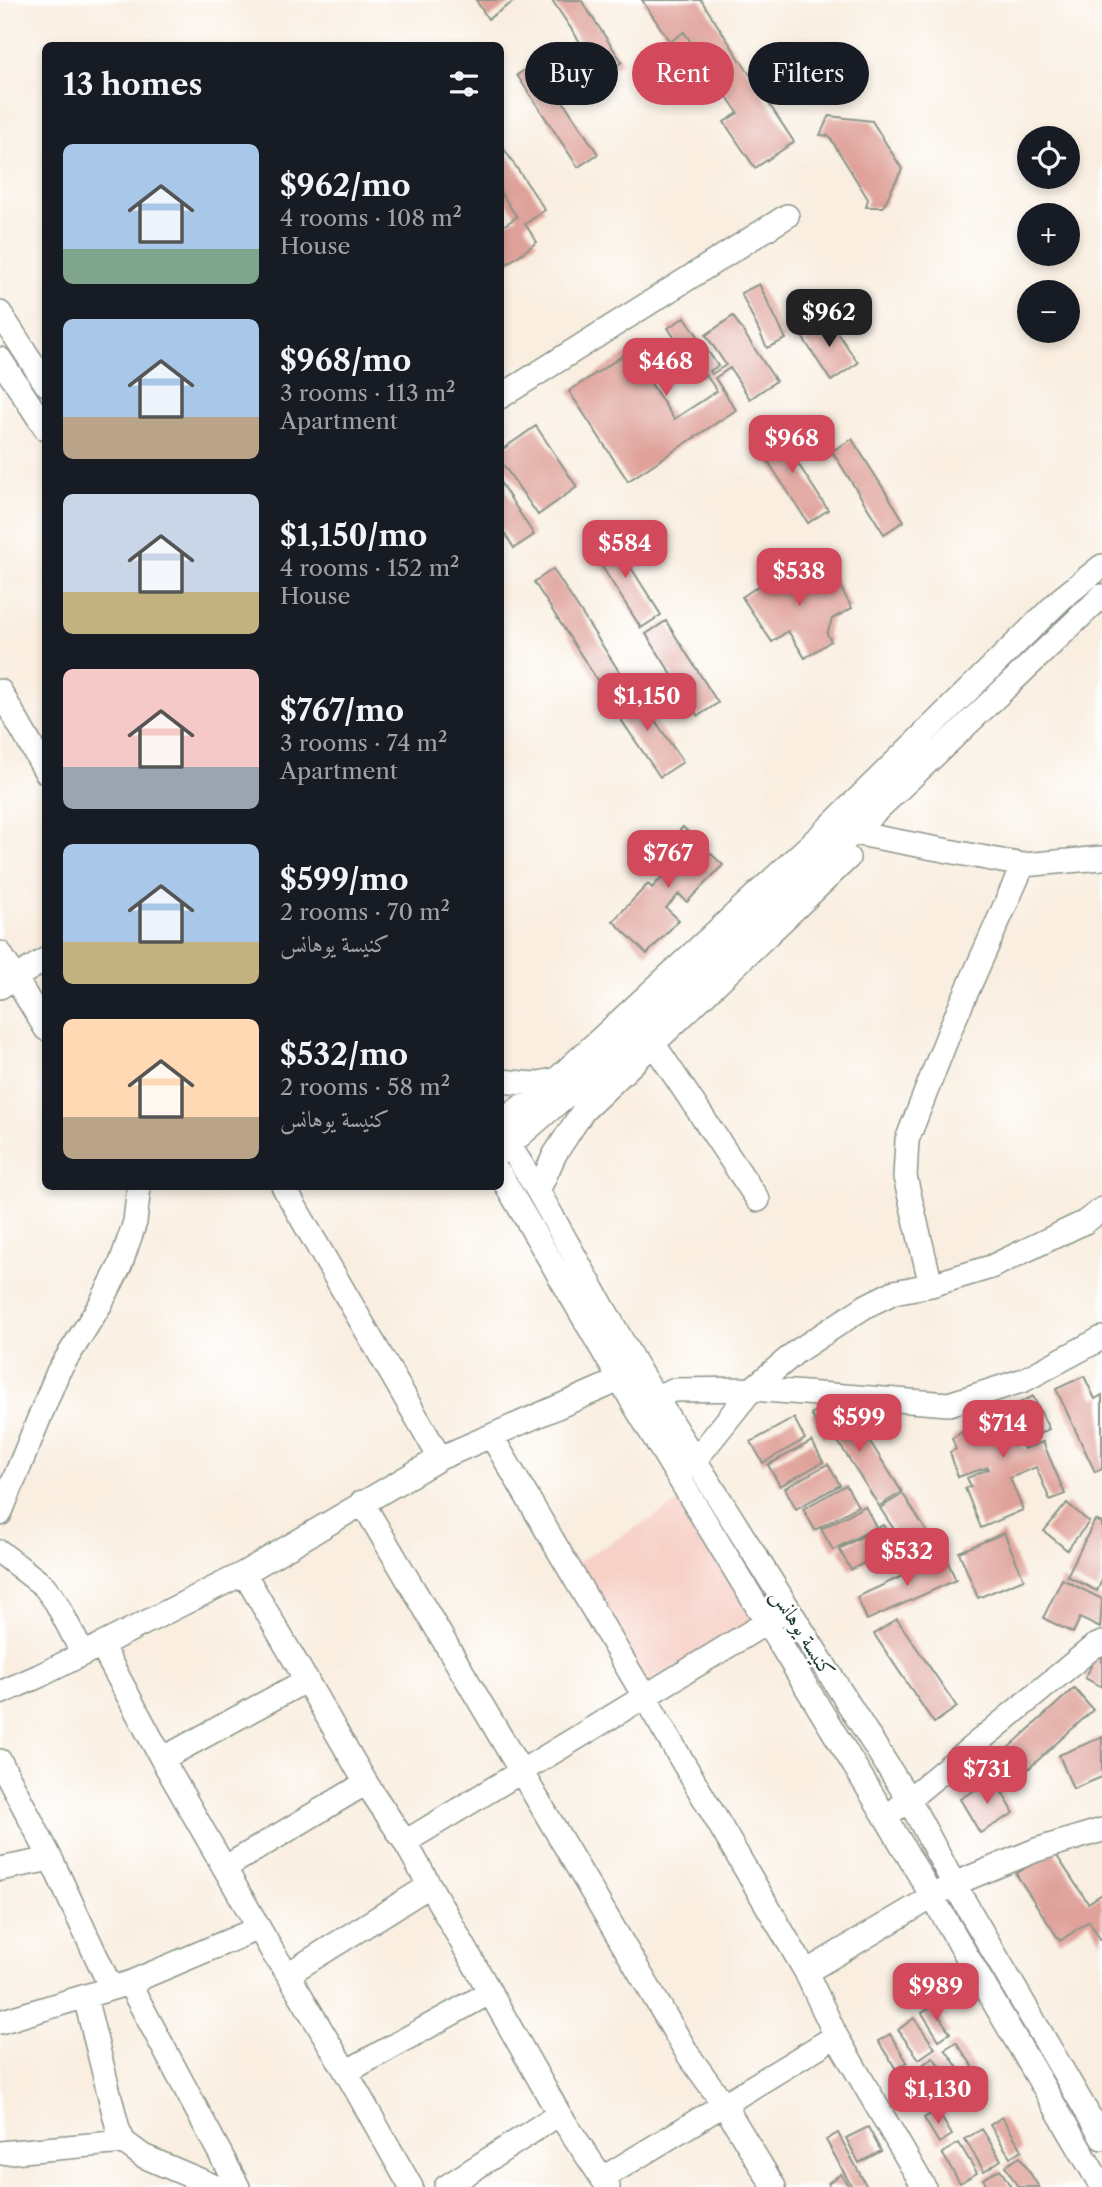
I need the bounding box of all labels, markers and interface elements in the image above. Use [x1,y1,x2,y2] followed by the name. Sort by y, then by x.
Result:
[525,42,618,105] chip: Buy
[632,42,734,105] chip: Rent
[748,42,869,105] chip: Filters
[445,65,483,103] icon: filters
[63,66,202,103] text: 13 homes
[1017,126,1080,343] map controls
[1017,126,1080,189] button: locate
[280,167,411,204] text: $962/mo
[119,172,203,256] icon: home
[1017,203,1080,266] button: +
[280,204,462,232] text: 4 rooms · 108 m²
[280,232,350,260] text: House
[1017,280,1080,343] button: −
[788,290,870,349] pin: $962
[802,298,856,326] text: $962
[625,338,707,398] pin: $468
[280,342,411,379] text: $968/mo
[119,347,203,431] icon: home
[639,347,693,375] text: $468
[280,379,456,407] text: 3 rooms · 113 m²
[280,407,398,435] text: Apartment
[751,416,833,475] pin: $968
[765,424,819,452] text: $968
[280,517,427,554] text: $1,150/mo
[584,520,666,580] pin: $584
[119,522,203,606] icon: home
[598,529,652,557] text: $584
[758,548,840,608] pin: $538
[280,554,460,582] text: 4 rooms · 152 m²
[773,557,825,585] text: $538
[280,582,350,610] text: House
[590,674,704,733] pin: $1,150
[613,682,681,710] text: $1,150
[280,692,404,729] text: $767/mo
[119,697,203,781] icon: home
[280,729,447,757] text: 3 rooms · 74 m²
[280,757,398,785] text: Apartment
[627,830,709,890] pin: $767
[643,839,693,867] text: $767
[280,861,409,898] text: $599/mo
[119,872,203,956] icon: home
[280,898,450,926] text: 2 rooms · 70 m²
[280,930,389,958] text: كنيسة يوهانس
[280,1036,408,1073] text: $532/mo
[119,1047,203,1131] icon: home
[280,1073,450,1101] text: 2 rooms · 58 m²
[280,1105,389,1133] text: كنيسة يوهانس
[818,1394,900,1454] pin: $599
[962,1400,1044,1460] pin: $714
[833,1403,886,1431] text: $599
[979,1409,1027,1437] text: $714
[866,1528,948,1588] pin: $532
[881,1537,933,1565] text: $532
[765,1584,840,1683] street label: كنيسة يوهانس
[946,1746,1028,1806] pin: $731
[963,1755,1011,1783] text: $731
[895,1964,977,2023] pin: $989
[909,1972,963,2000] text: $989
[881,2066,995,2126] pin: $1,130
[904,2075,972,2103] text: $1,130

